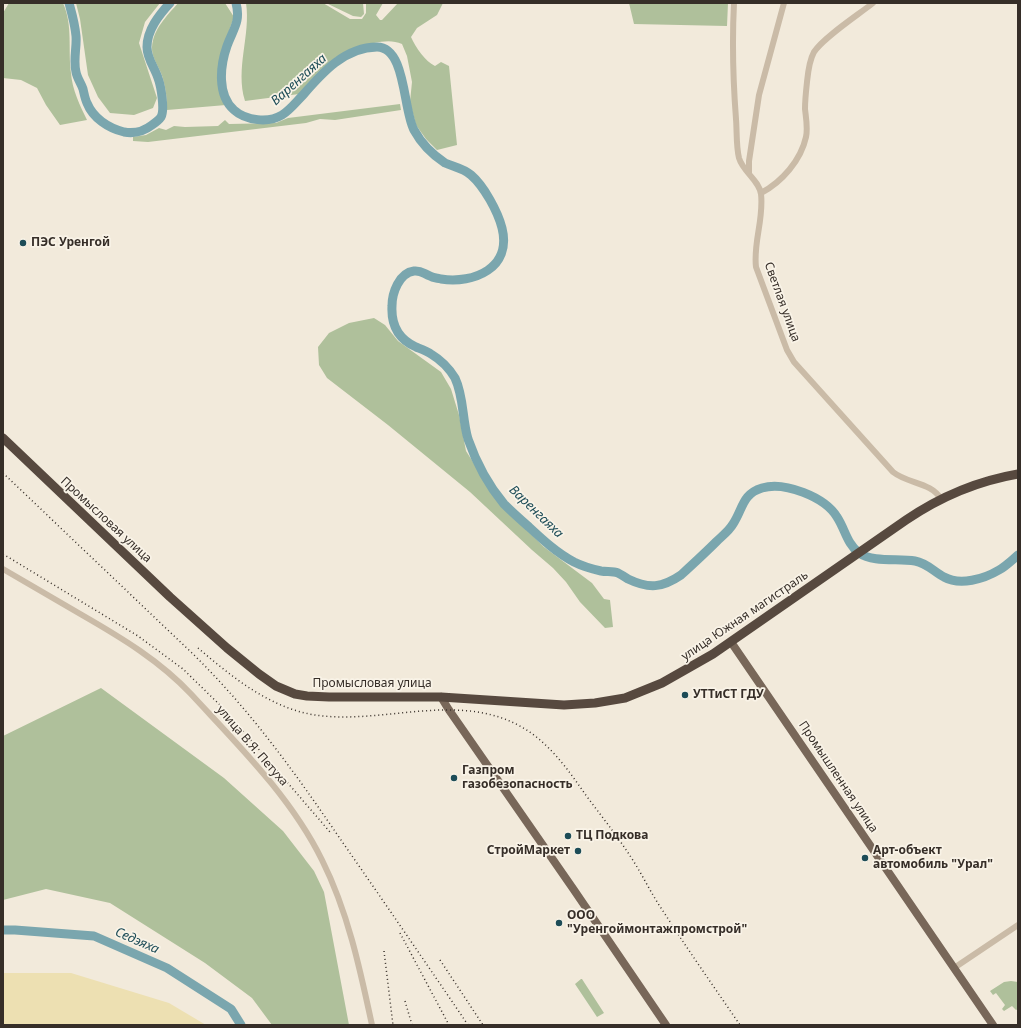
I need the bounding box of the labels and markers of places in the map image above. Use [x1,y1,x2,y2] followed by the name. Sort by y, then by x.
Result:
[31,236,110,250] place label: ПЭС Уренгой
[18,238,28,248] marker: ПЭС Уренгой
[693,688,764,702] place label: УТТиСТ ГДУ
[680,690,690,700] marker: УТТиСТ ГДУ
[462,764,573,792] place label: Газпром газобезопасность
[449,773,459,783] marker: Газпром газобезопасность
[576,829,648,843] place label: ТЦ Подкова
[563,831,573,841] marker: ТЦ Подкова
[487,844,570,858] place label: СтройМаркет
[873,844,993,872] place label: Арт-объект автомобиль "Урал"
[573,846,583,856] marker: СтройМаркет
[860,853,870,863] marker: Арт-объект автомобиль "Урал"
[567,909,747,937] place label: ООО "Уренгоймонтажпромстрой"
[554,918,564,928] marker: ООО "Уренгоймонтажпромстрой"

